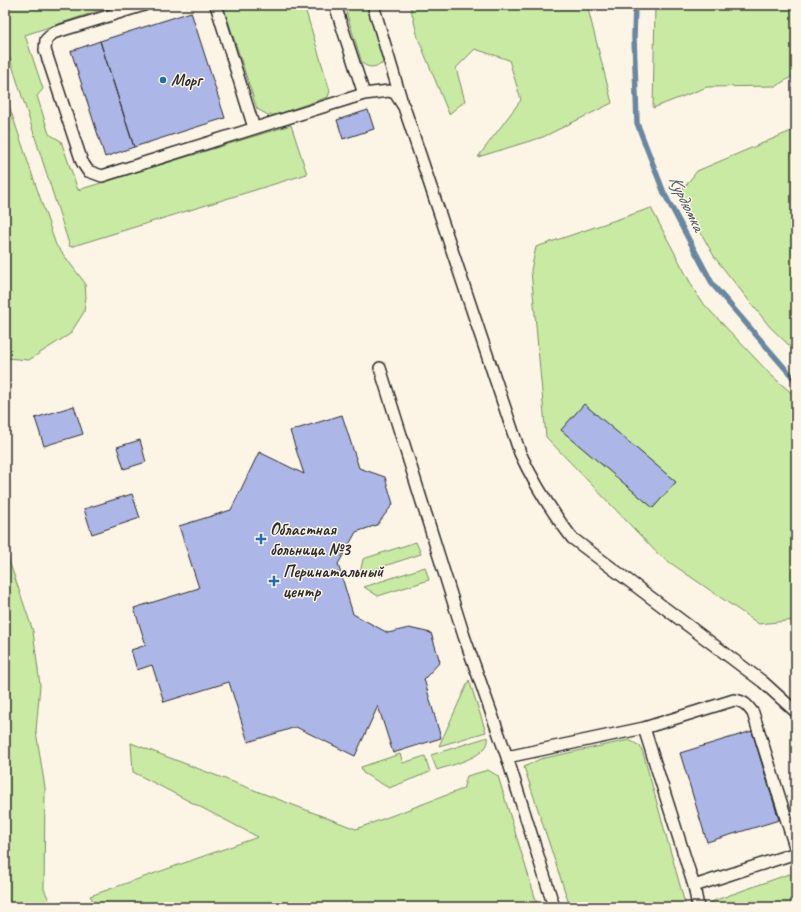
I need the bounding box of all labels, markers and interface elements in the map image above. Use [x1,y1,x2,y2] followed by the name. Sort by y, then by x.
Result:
[171,70,204,91] place label: Морг
[158,75,168,85] marker: Морг
[664,172,711,237] water label: Курдюмка
[270,519,351,560] place label: Областная больница №3
[255,533,267,545] marker: Областная больница №3
[283,561,385,602] place label: Перинатальный центр
[268,575,280,587] marker: Перинатальный центр

